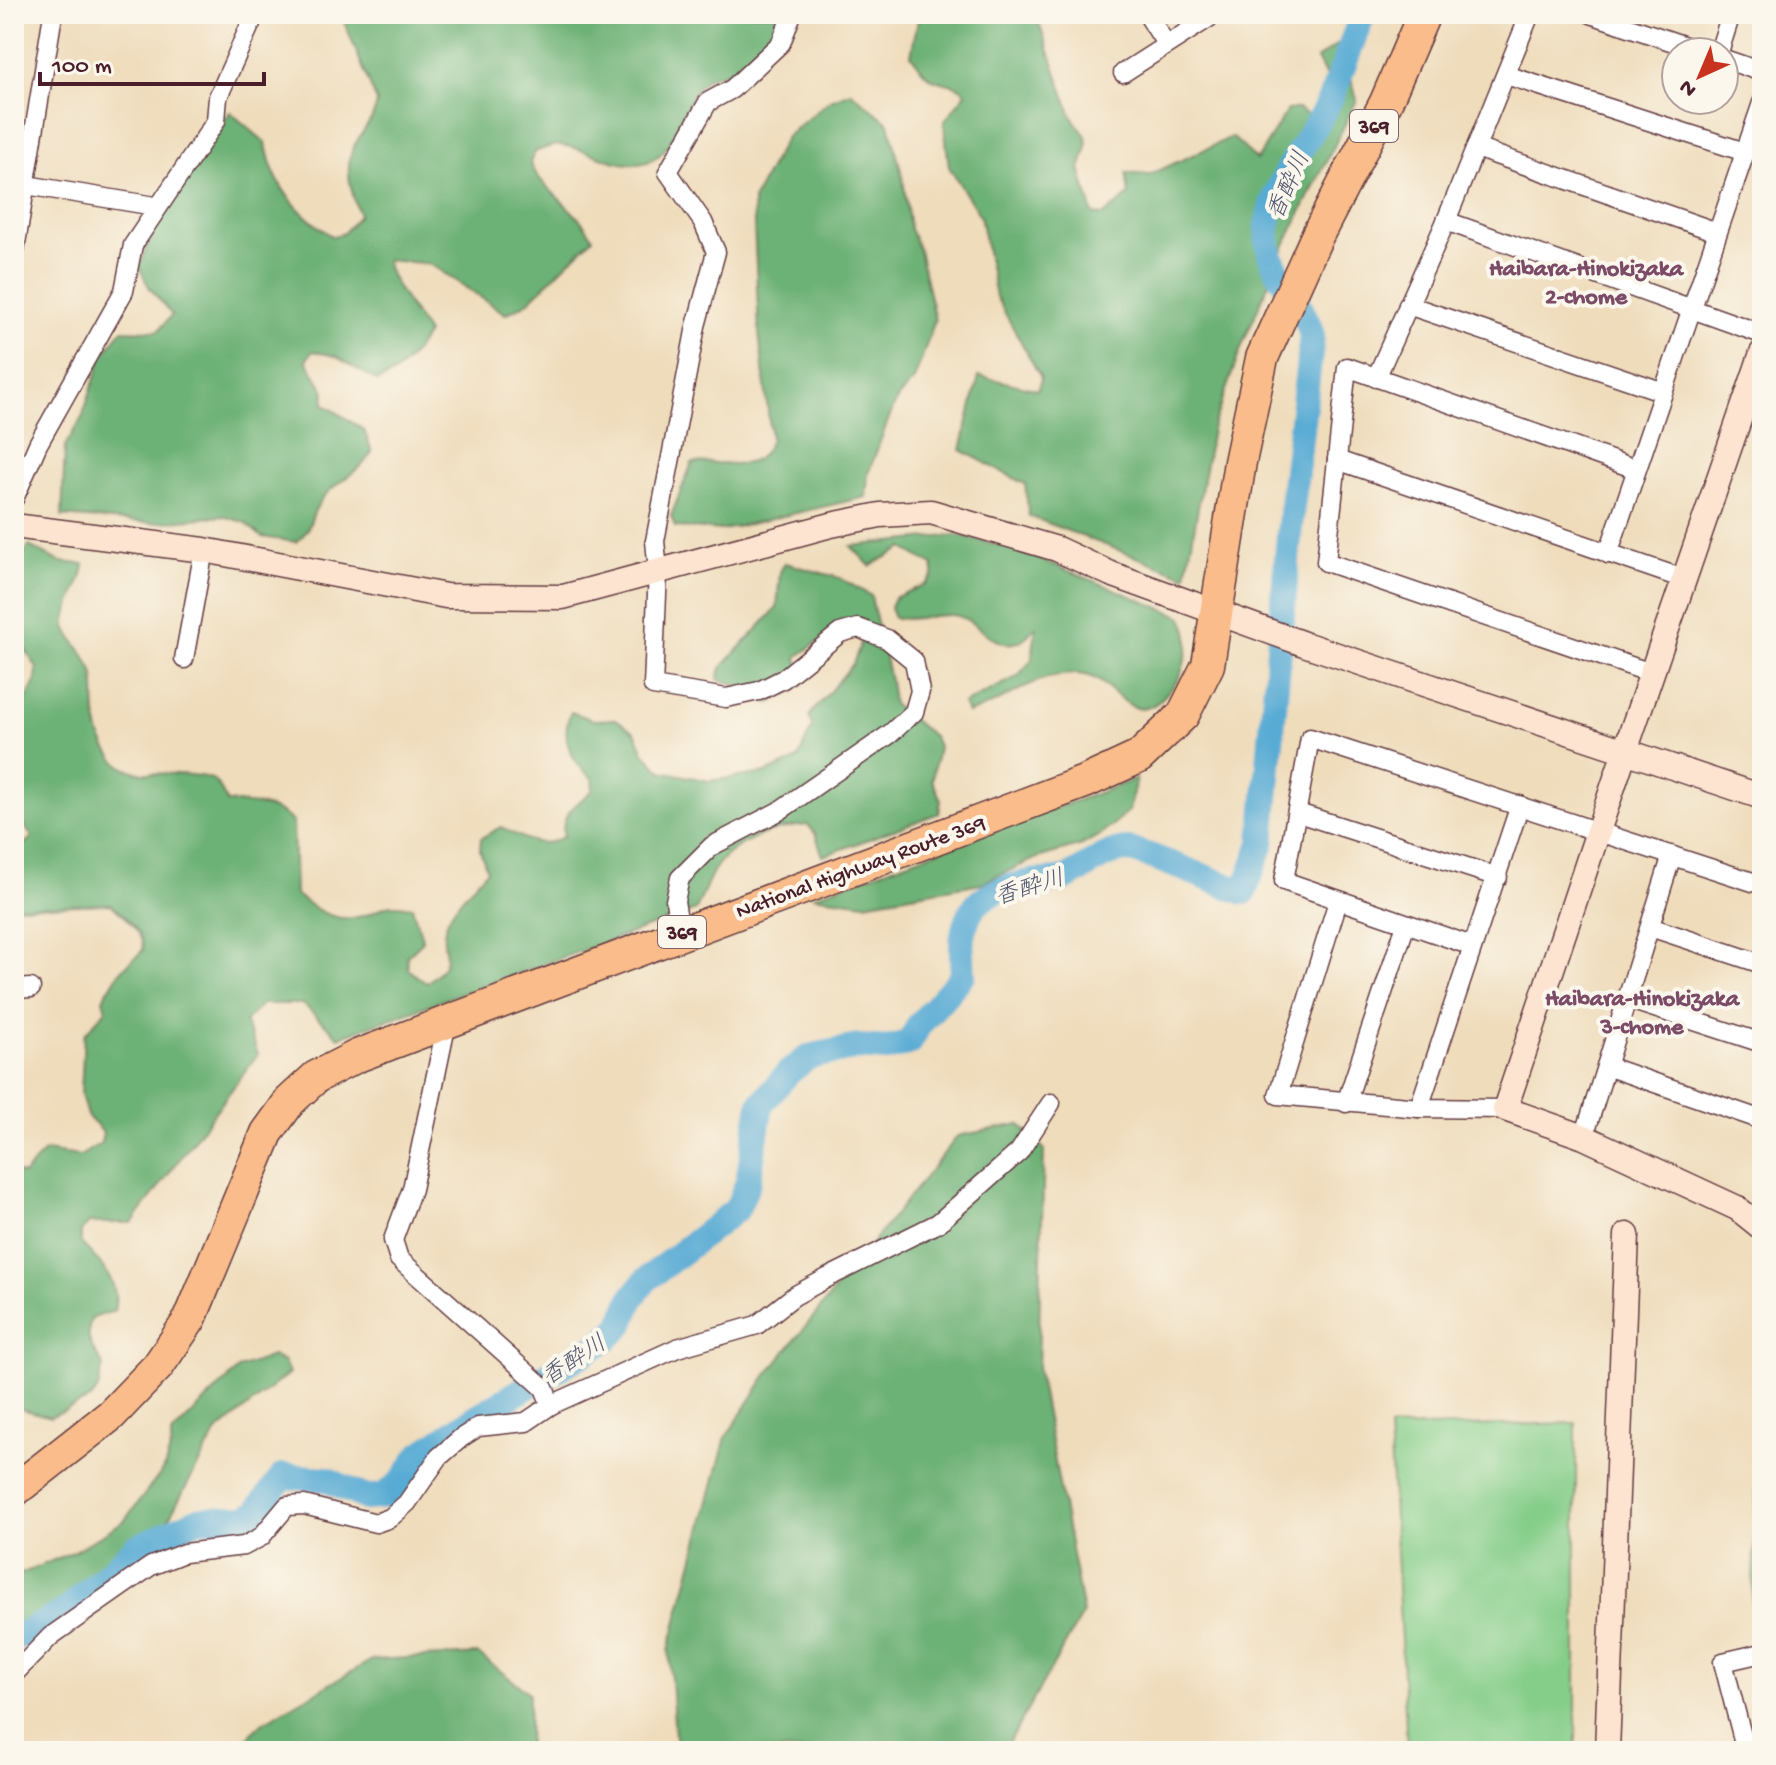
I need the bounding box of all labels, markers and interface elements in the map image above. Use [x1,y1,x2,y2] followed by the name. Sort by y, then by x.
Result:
[40,36,264,86] scale bar
[1660,36,1740,116] north arrow
[51,53,112,82] text: 100 m
[1675,73,1703,102] text: N
[1350,110,1398,142] road number: 369
[1262,148,1318,225] water label: 香酔川
[1489,256,1685,313] district label: Haibara-Hinokizaka 2-chome
[733,811,990,926] street label: National Highway Route 369
[991,865,1069,914] water label: 香酔川
[658,916,706,948] road number: 369
[1545,986,1741,1043] district label: Haibara-Hinokizaka 3-chome
[537,1330,613,1394] water label: 香酔川

